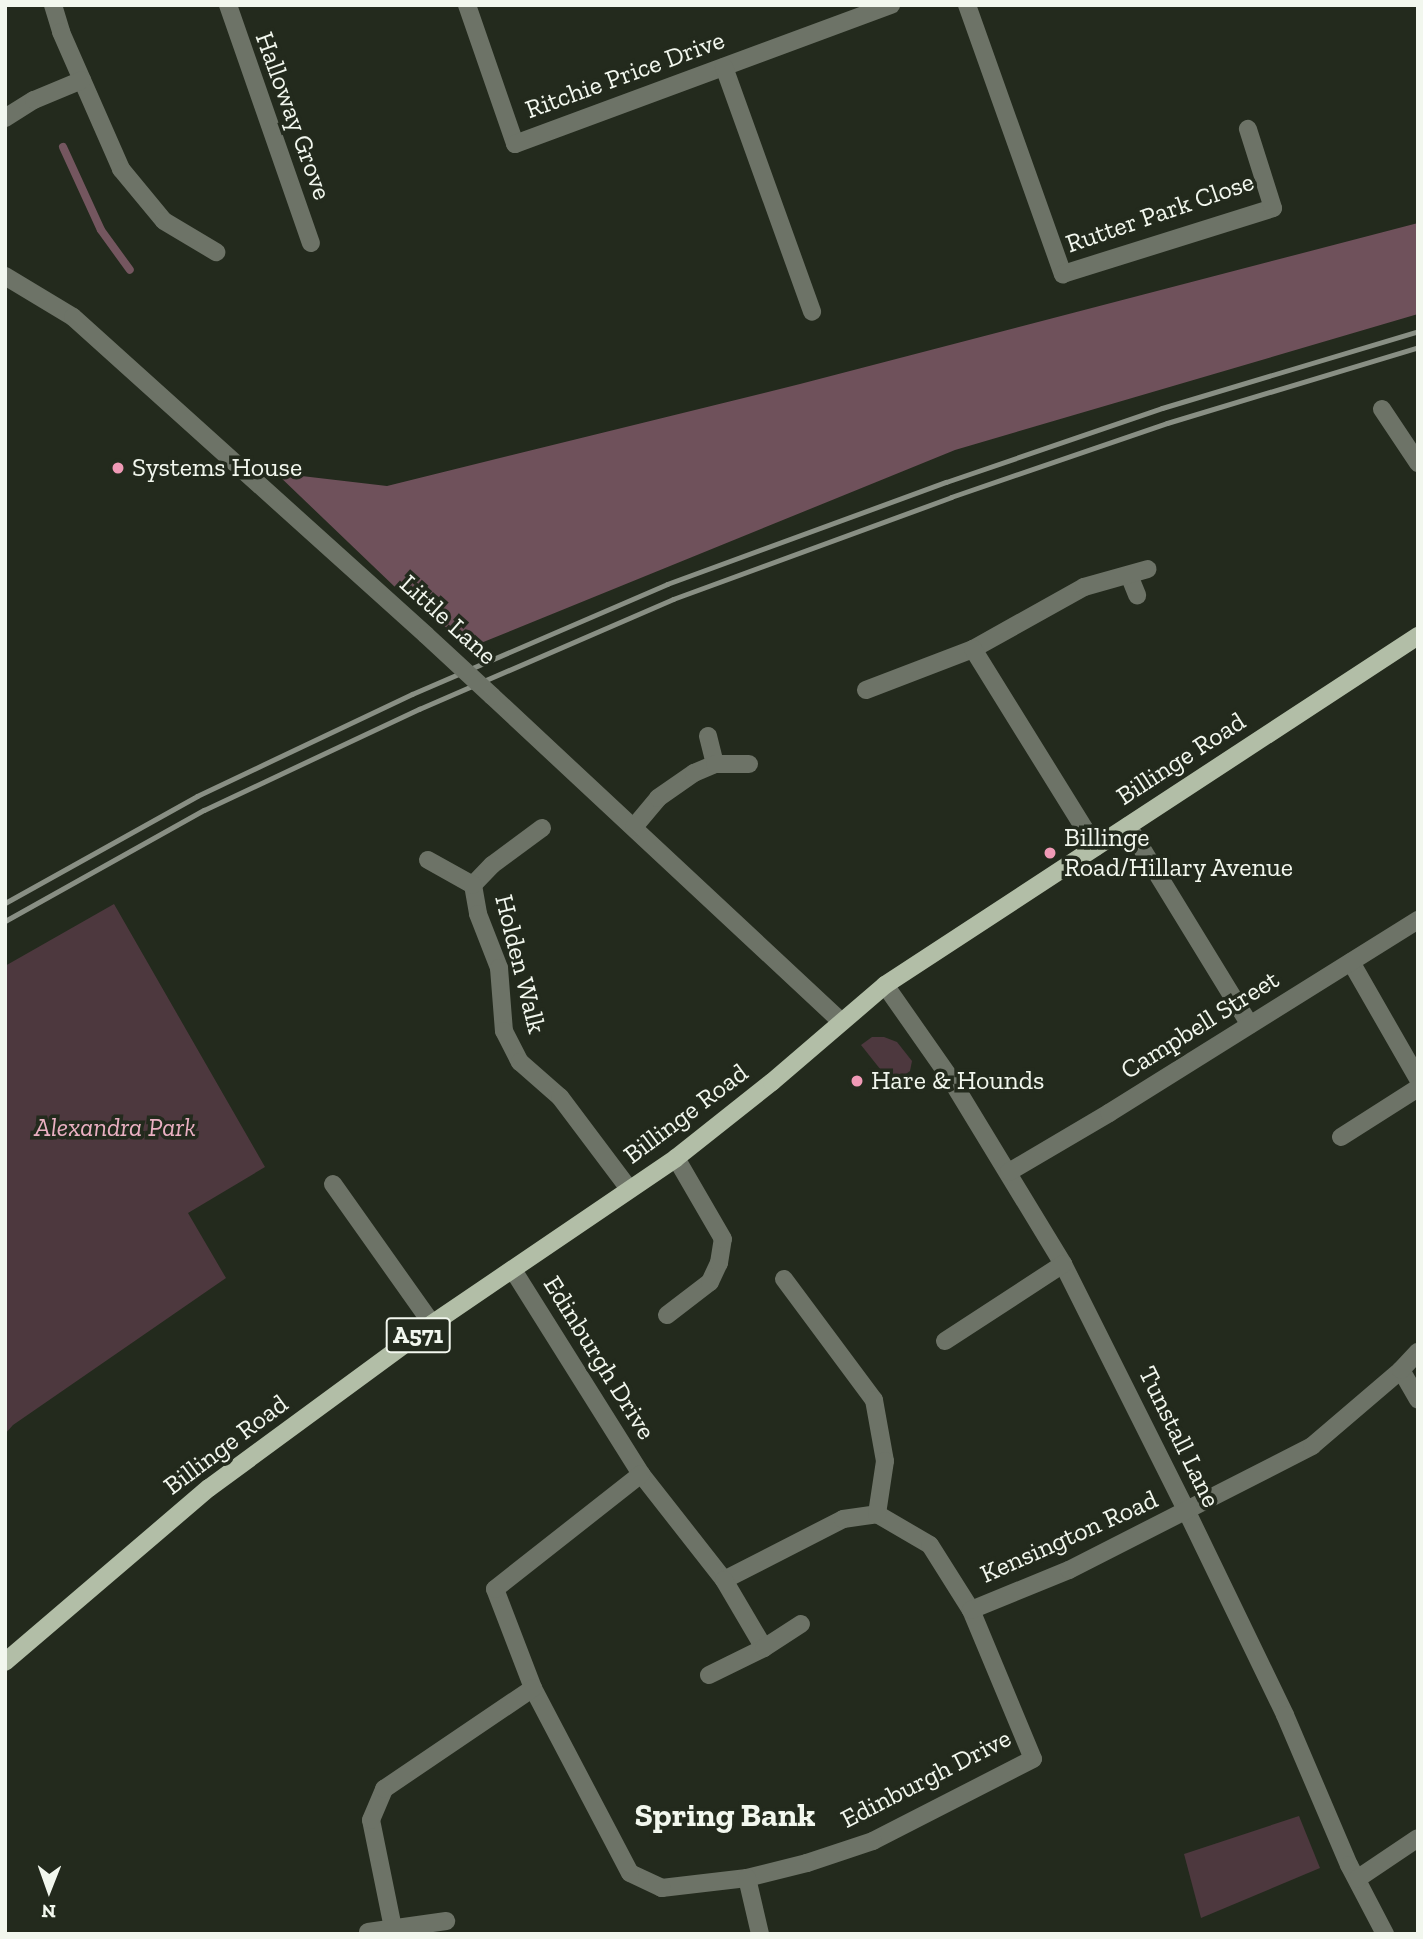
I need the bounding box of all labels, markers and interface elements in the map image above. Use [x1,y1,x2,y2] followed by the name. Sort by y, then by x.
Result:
[521,25,729,125] street label: Ritchie Price Drive
[248,28,338,204] street label: Halloway Grove
[1062,166,1258,260] street label: Rutter Park Close
[132,452,302,484] place label: Systems House
[110,460,126,476] marker: Systems House
[393,568,503,672] street label: Little Lane
[1111,706,1251,812] street label: Billinge Road
[1064,822,1294,884] place label: Billinge Road/Hillary Avenue
[1042,845,1058,861] marker: Billinge Road/Hillary Avenue
[488,891,552,1037] street label: Holden Walk
[1115,964,1285,1086] street label: Campbell Street
[618,1057,754,1171] street label: Billinge Road
[871,1065,1044,1097] place label: Hare & Hounds
[849,1073,865,1089] marker: Hare & Hounds
[34,1112,196,1144] park label: Alexandra Park
[536,1270,662,1446] street label: Edinburgh Drive
[385,1315,451,1356] road number: A571
[1131,1362,1227,1512] street label: Tunstall Lane
[158,1388,294,1502] street label: Billinge Road
[976,1484,1162,1590] street label: Kensington Road
[836,1723,1016,1835] street label: Edinburgh Drive
[634,1795,816,1835] district label: Spring Bank
[14,1855,84,1925] north arrow
[41,1900,56,1923] text: N

